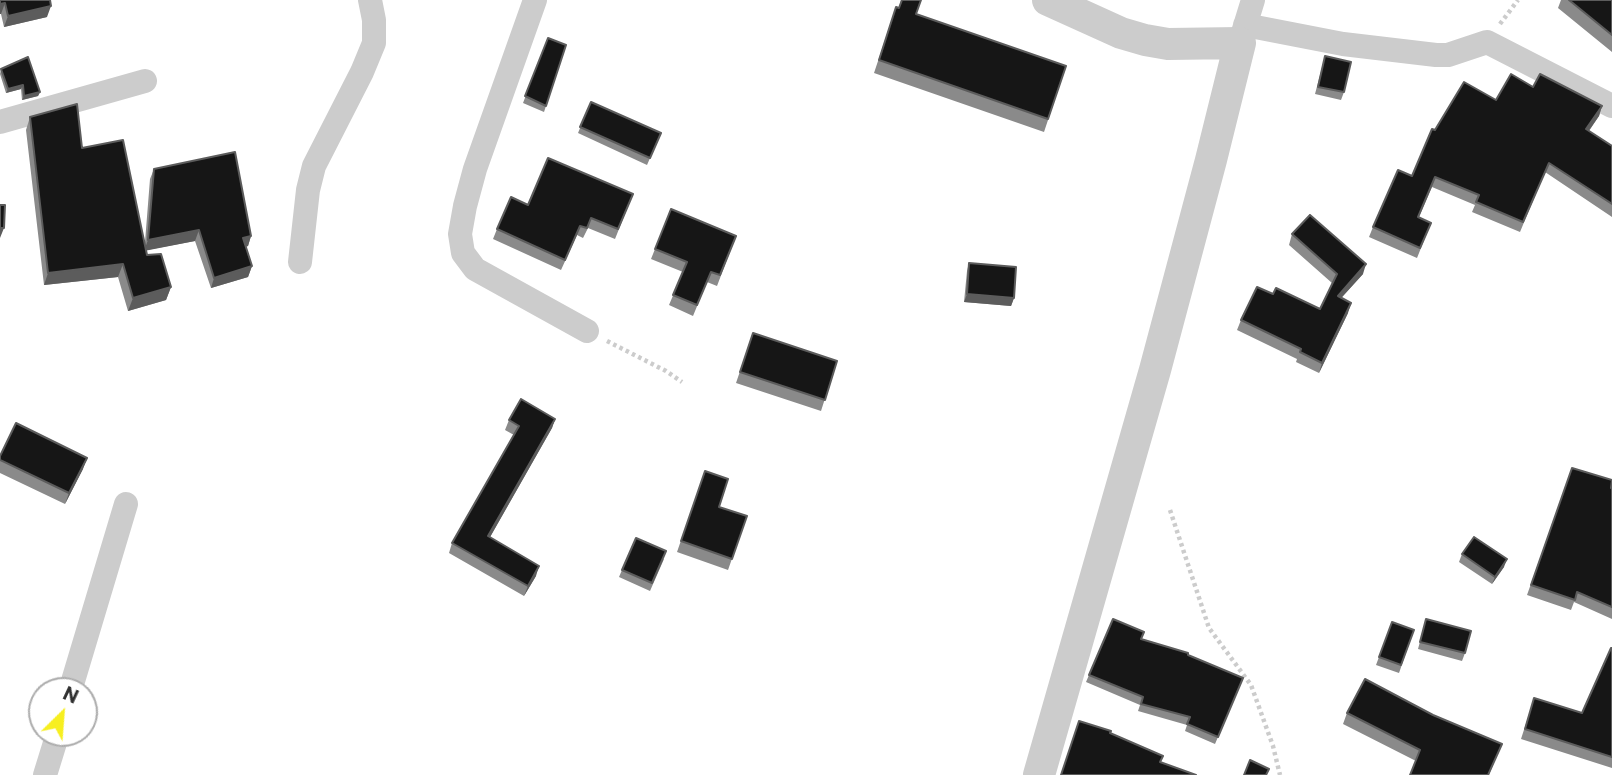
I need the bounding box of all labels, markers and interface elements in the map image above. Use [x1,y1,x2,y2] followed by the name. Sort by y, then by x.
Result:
[28,677,98,747] north arrow
[60,681,83,708] text: N

